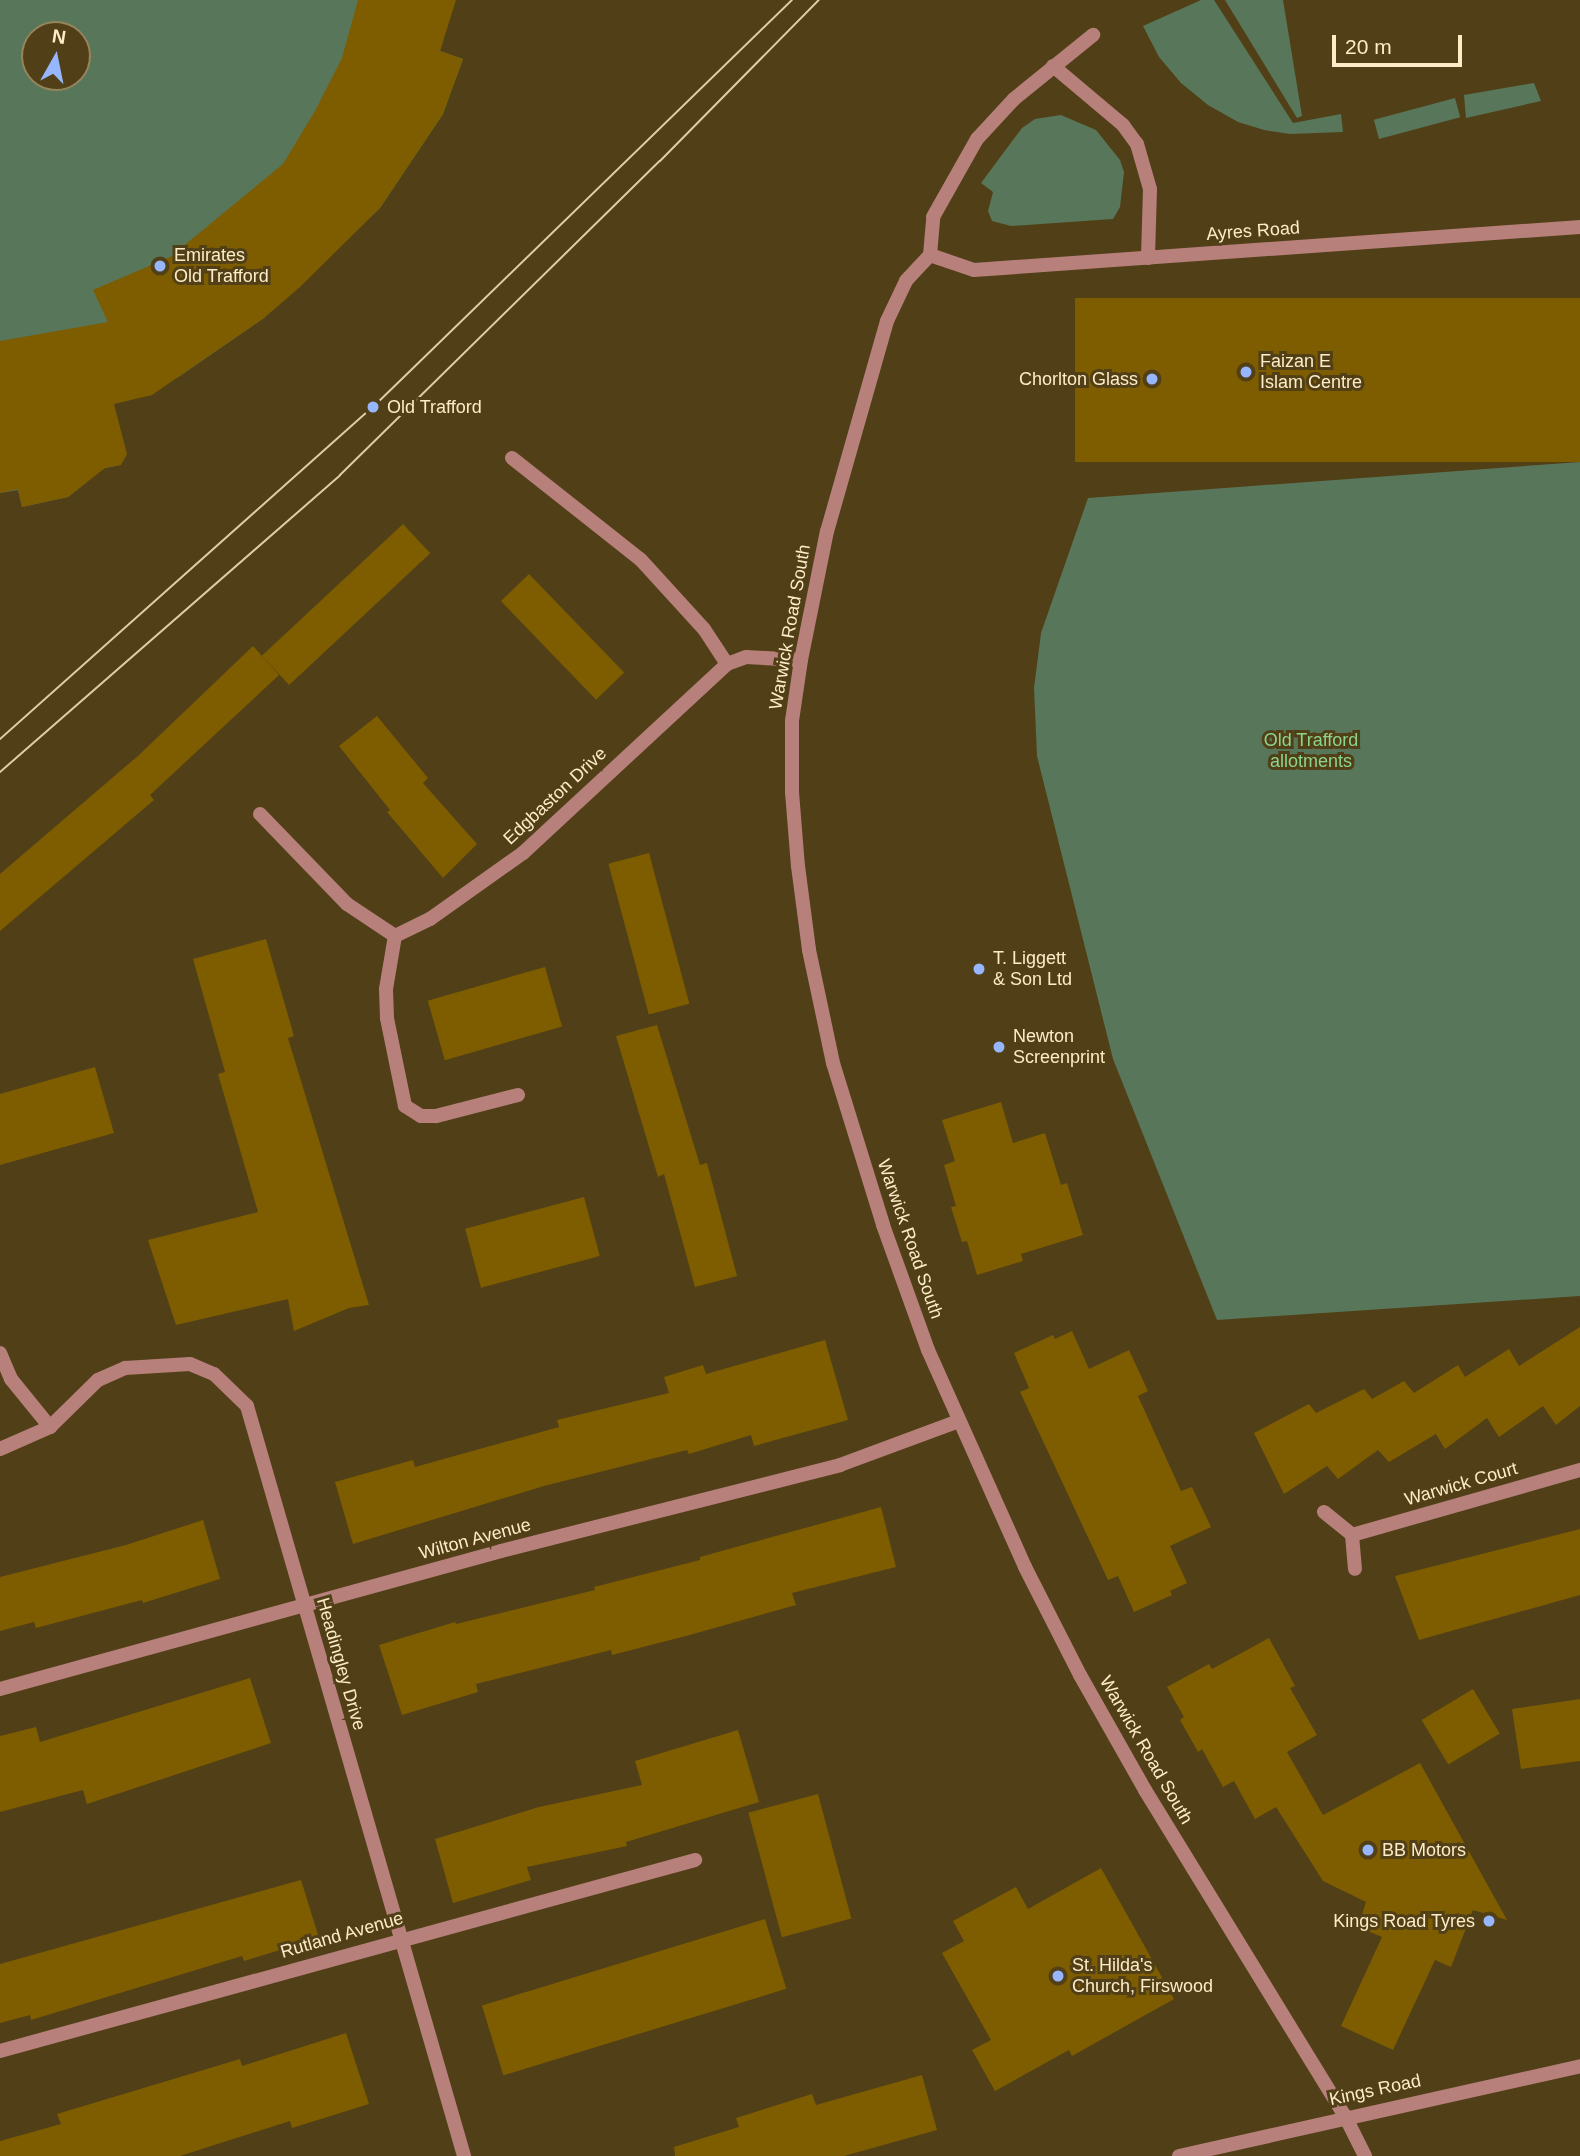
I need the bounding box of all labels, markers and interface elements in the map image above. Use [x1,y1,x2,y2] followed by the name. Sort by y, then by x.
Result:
[21,21,91,91] north arrow
[1335,21,1464,65] scale bar
[51,25,67,48] text: N
[1345,35,1392,58] text: 20 m
[1206,217,1300,245] street label: Ayres Road
[174,245,269,288] place label: Emirates Old Trafford
[152,258,168,274] marker: Emirates Old Trafford
[1260,351,1362,394] place label: Faizan E Islam Centre
[1238,364,1254,380] marker: Faizan E Islam Centre
[1019,368,1138,390] place label: Chorlton Glass
[1144,371,1160,387] marker: Chorlton Glass
[387,396,482,418] place label: Old Trafford
[365,399,381,415] marker: Old Trafford
[765,543,815,711] street label: Warwick Road South
[1263,730,1359,772] park label: Old Trafford allotments
[499,743,611,849] street label: Edgbaston Drive
[993,948,1072,990] place label: T. Liggett & Son Ltd
[971,961,987,977] marker: T. Liggett & Son Ltd
[1013,1026,1105,1068] place label: Newton Screenprint
[991,1039,1007,1055] marker: Newton Screenprint
[873,1156,947,1322] street label: Warwick Road South
[1402,1458,1520,1510] street label: Warwick Court
[416,1514,534,1564] street label: Wilton Avenue
[312,1595,370,1733] street label: Headingley Drive
[1095,1672,1197,1828] street label: Warwick Road South
[1382,1839,1466,1861] place label: BB Motors
[1360,1842,1376,1858] marker: BB Motors
[278,1907,406,1963] street label: Rutland Avenue
[1333,1910,1475,1932] place label: Kings Road Tyres
[1481,1913,1497,1929] marker: Kings Road Tyres
[1072,1955,1213,1997] place label: St. Hilda's Church, Firswood
[1050,1968,1066,1984] marker: St. Hilda's Church, Firswood
[1327,2070,1423,2110] street label: Kings Road

